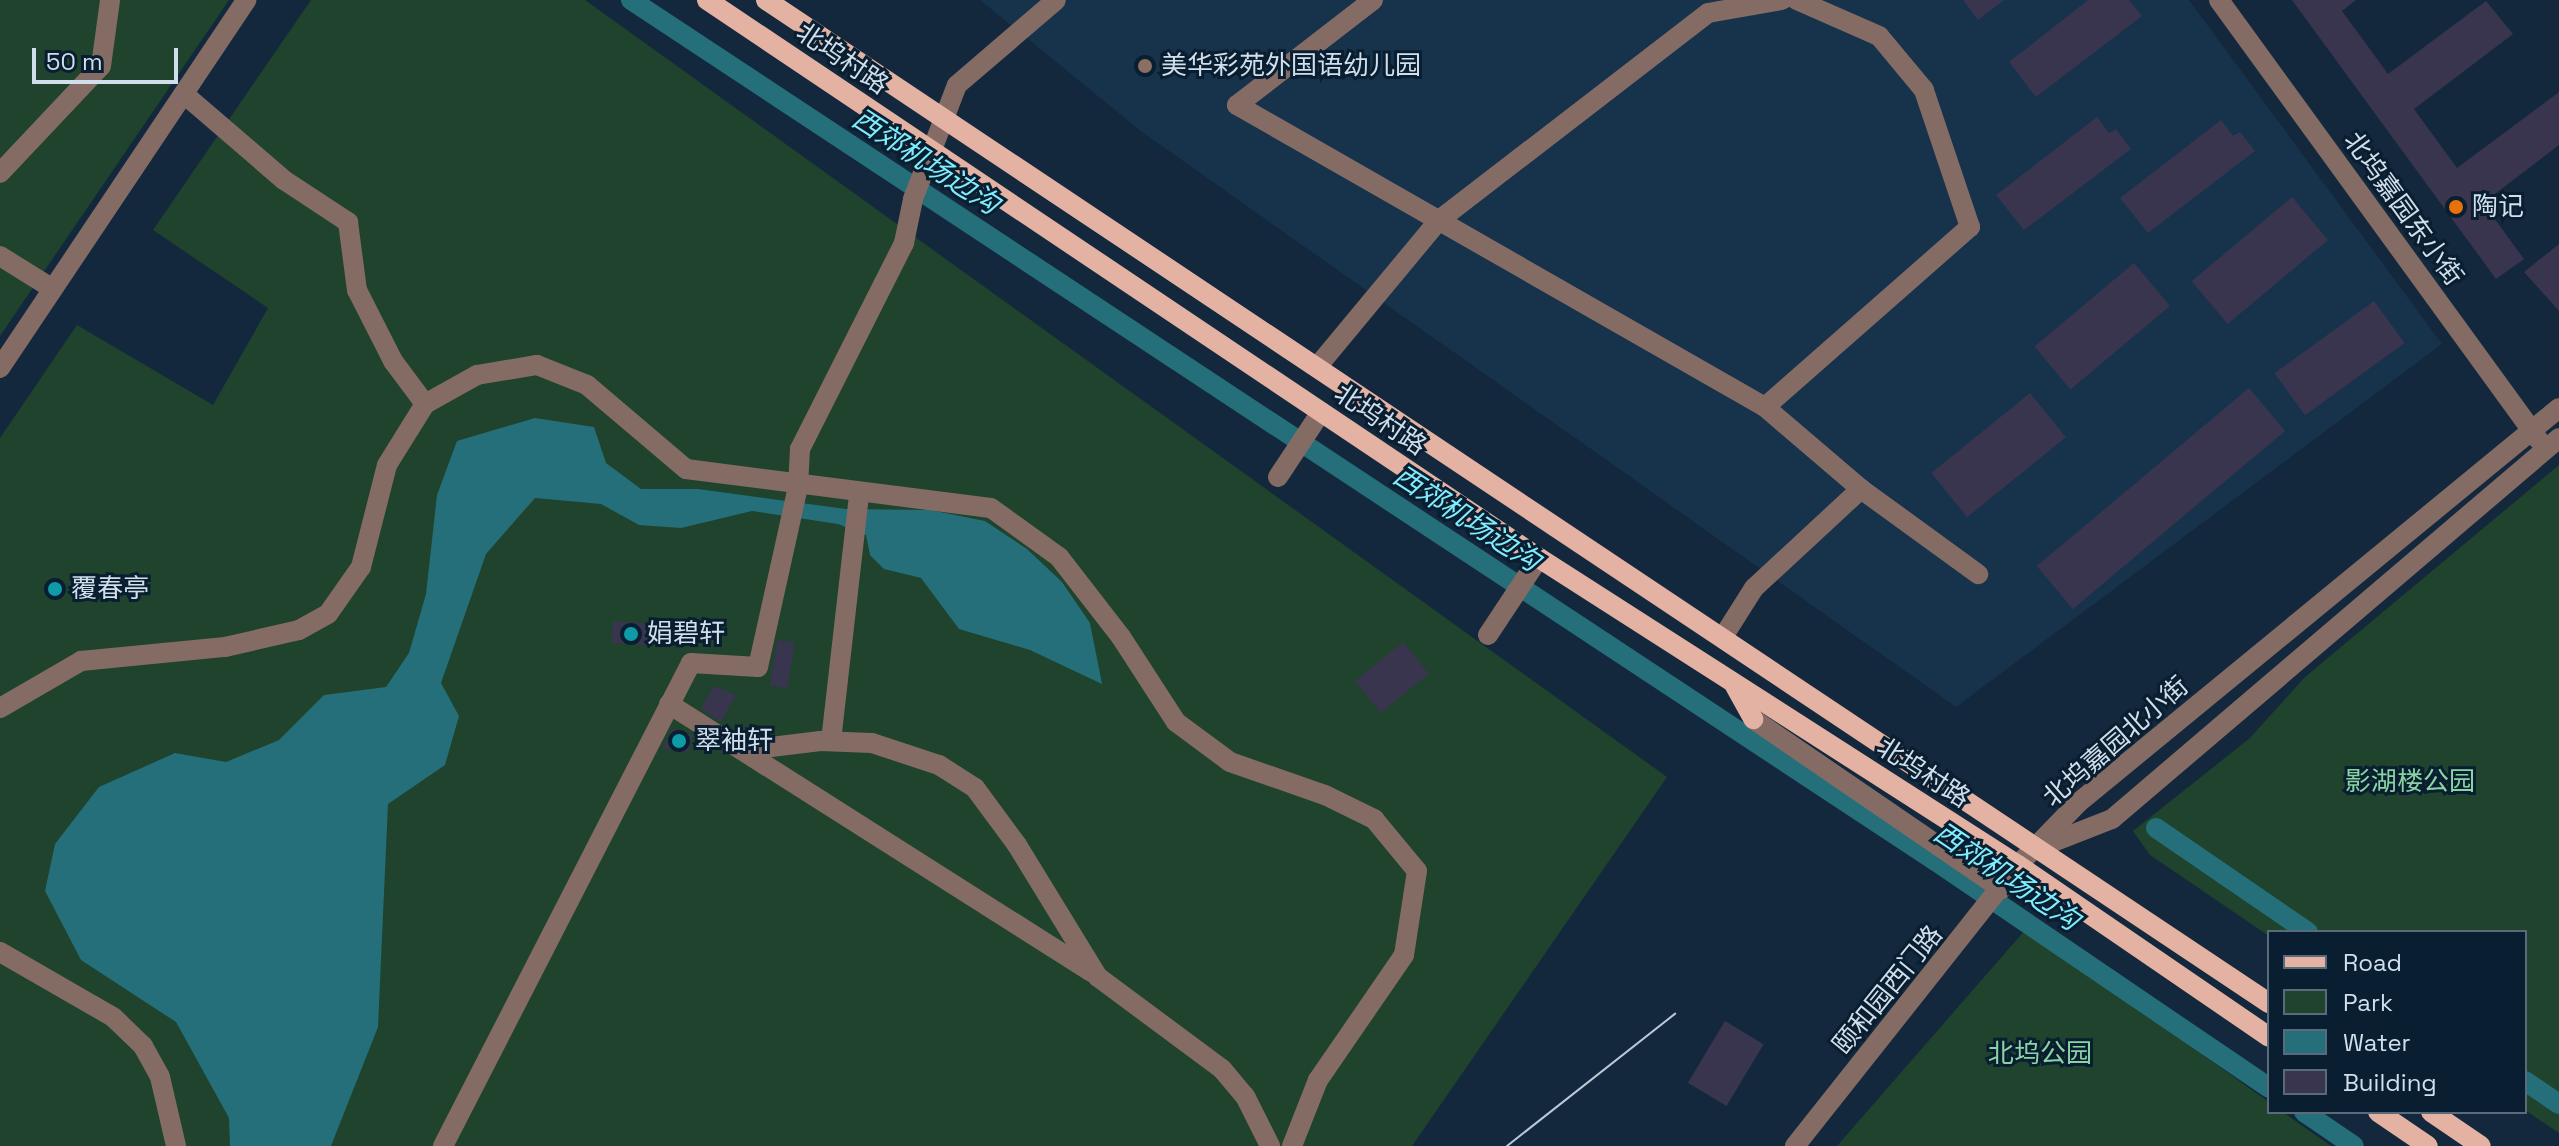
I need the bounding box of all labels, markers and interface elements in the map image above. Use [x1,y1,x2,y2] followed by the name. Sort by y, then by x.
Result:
[790,17,894,101] street label: 北坞村路
[36,32,182,82] scale bar
[46,46,103,77] text: 50 m
[1161,50,1421,82] place label: 美华彩苑外国语幼儿园
[1136,57,1154,75] marker: 美华彩苑外国语幼儿园
[846,101,1006,221] water label: 西郊机场边沟
[2337,126,2469,292] street label: 北坞嘉园东小街
[2472,191,2524,223] place label: 陶记
[2447,198,2465,216] marker: 陶记
[1328,378,1432,462] street label: 北坞村路
[1387,458,1547,578] water label: 西郊机场边沟
[71,573,149,605] place label: 覆春亭
[46,580,64,598] marker: 覆春亭
[647,618,725,650] place label: 娟碧轩
[622,625,640,643] marker: 娟碧轩
[2037,671,2195,813] street label: 北坞嘉园北小街
[695,725,773,757] place label: 翠袖轩
[670,732,688,750] marker: 翠袖轩
[1871,732,1975,814] street label: 北坞村路
[2345,766,2475,798] park label: 影湖楼公园
[1928,815,2086,937] water label: 西郊机场边沟
[1827,920,1949,1060] street label: 颐和园西门路
[2267,930,2527,1114] legend
[2343,947,2402,978] text: Road
[2343,987,2393,1018] text: Park
[2343,1027,2411,1058] text: Water
[1988,1038,2092,1070] park label: 北坞公园
[2343,1067,2437,1098] text: Building

